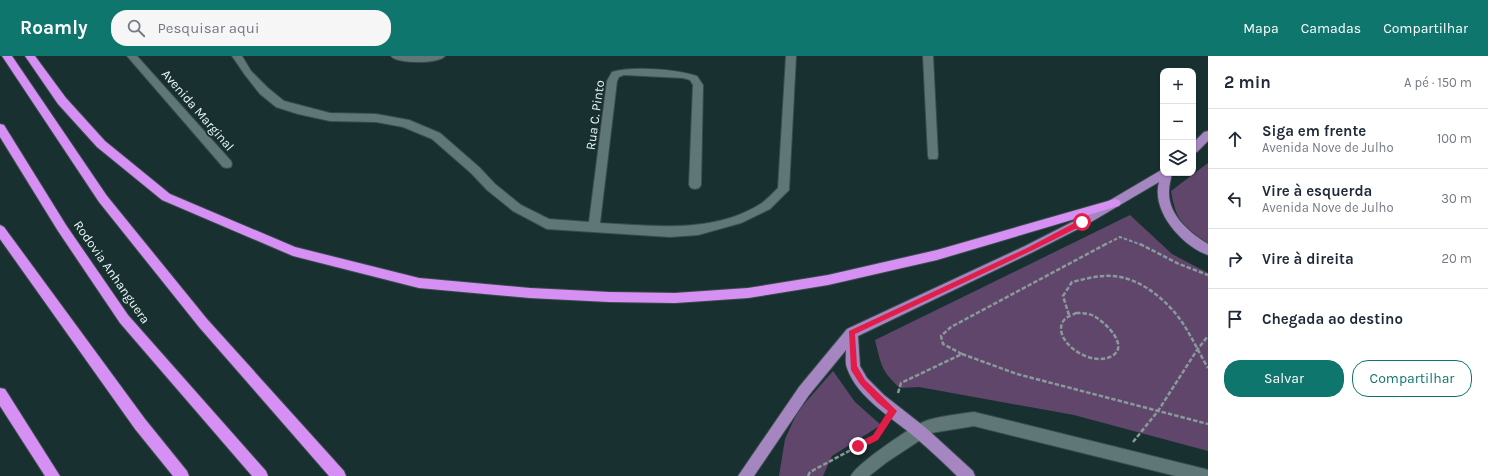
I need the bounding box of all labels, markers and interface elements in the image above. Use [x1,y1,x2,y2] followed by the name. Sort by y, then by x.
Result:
[111,10,391,46] search box
[20,17,87,39] text: Roamly
[125,17,147,39] icon: search
[157,19,259,37] text: Pesquisar aqui
[1243,20,1279,37] text: Mapa
[1301,20,1361,37] text: Camadas
[1383,20,1468,37] text: Compartilhar
[159,66,237,154] street label: Avenida Marginal
[1160,68,1196,176] map controls
[1160,68,1196,104] button: +
[1224,72,1271,92] text: 2 min
[1404,75,1472,90] text: A pé · 150 m
[583,79,607,151] street label: Rua C. Pinto
[1160,104,1196,140] button: −
[1262,122,1366,140] text: Siga em frente
[1224,128,1246,150] icon: ahead
[1437,131,1472,146] text: 100 m
[1160,140,1196,176] button: layers
[1262,140,1394,155] text: Avenida Nove de Julho
[1262,182,1372,200] text: Vire à esquerda
[1224,188,1246,210] icon: left
[1441,191,1472,206] text: 30 m
[1262,200,1394,215] text: Avenida Nove de Julho
[1073,213,1091,231] route start
[71,218,153,326] street label: Rodovia Anhanguera
[1224,248,1246,270] icon: right
[1262,250,1354,268] text: Vire à direita
[1442,251,1472,266] text: 20 m
[1224,308,1246,330] icon: arrive
[1262,310,1403,328] text: Chegada ao destino
[1224,360,1344,397] button: Salvar
[1352,360,1472,397] button: Compartilhar
[849,437,867,455] route end

